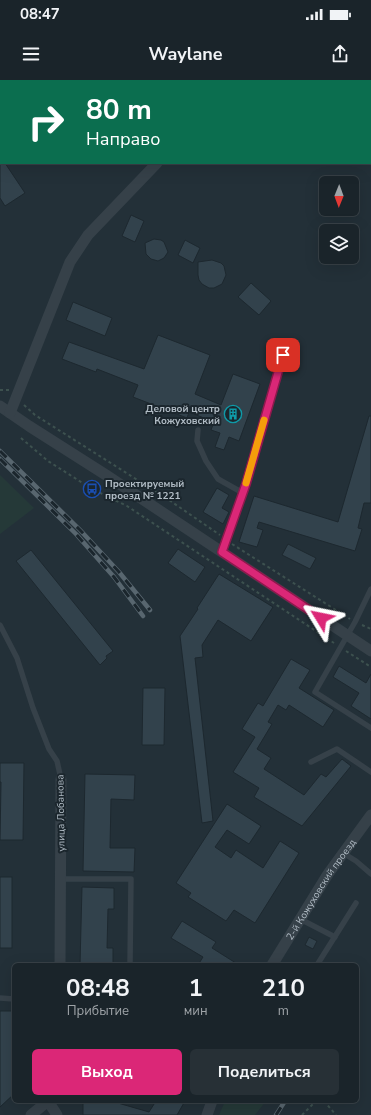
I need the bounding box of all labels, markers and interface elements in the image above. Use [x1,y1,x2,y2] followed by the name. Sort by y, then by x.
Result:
[20,4,60,24] text: 08:47
[148,42,223,66] text: Waylane
[20,43,42,65] icon: menu
[329,43,351,65] icon: share
[86,91,152,129] text: 80 m
[20,96,72,148] icon: right
[86,127,160,151] text: Направо
[319,176,359,216] north arrow
[319,176,359,264] map controls
[319,224,359,264] button: layers
[266,338,300,372] pin
[272,344,294,366] icon: arrive
[146,402,220,428] place label: Деловой центр Кожуховский
[223,404,243,424] building icon: Деловой центр Кожуховский
[105,477,184,503] place label: Проектируемый проезд № 1221
[82,479,102,499] bus stop icon: Проектируемый проезд № 1221
[300,597,342,639] position arrow
[53,774,69,852] street label: улица Лобанова
[283,836,359,943] street label: 2-й Кожуховский проезд
[66,972,130,1004] text: 08:48
[188,972,203,1004] text: 1
[262,972,305,1004] text: 210
[67,1002,129,1020] text: Прибытие
[184,1002,208,1020] text: мин
[278,1002,289,1020] text: m
[32,1049,182,1095] button: Выход
[190,1049,339,1095] button: Поделиться

